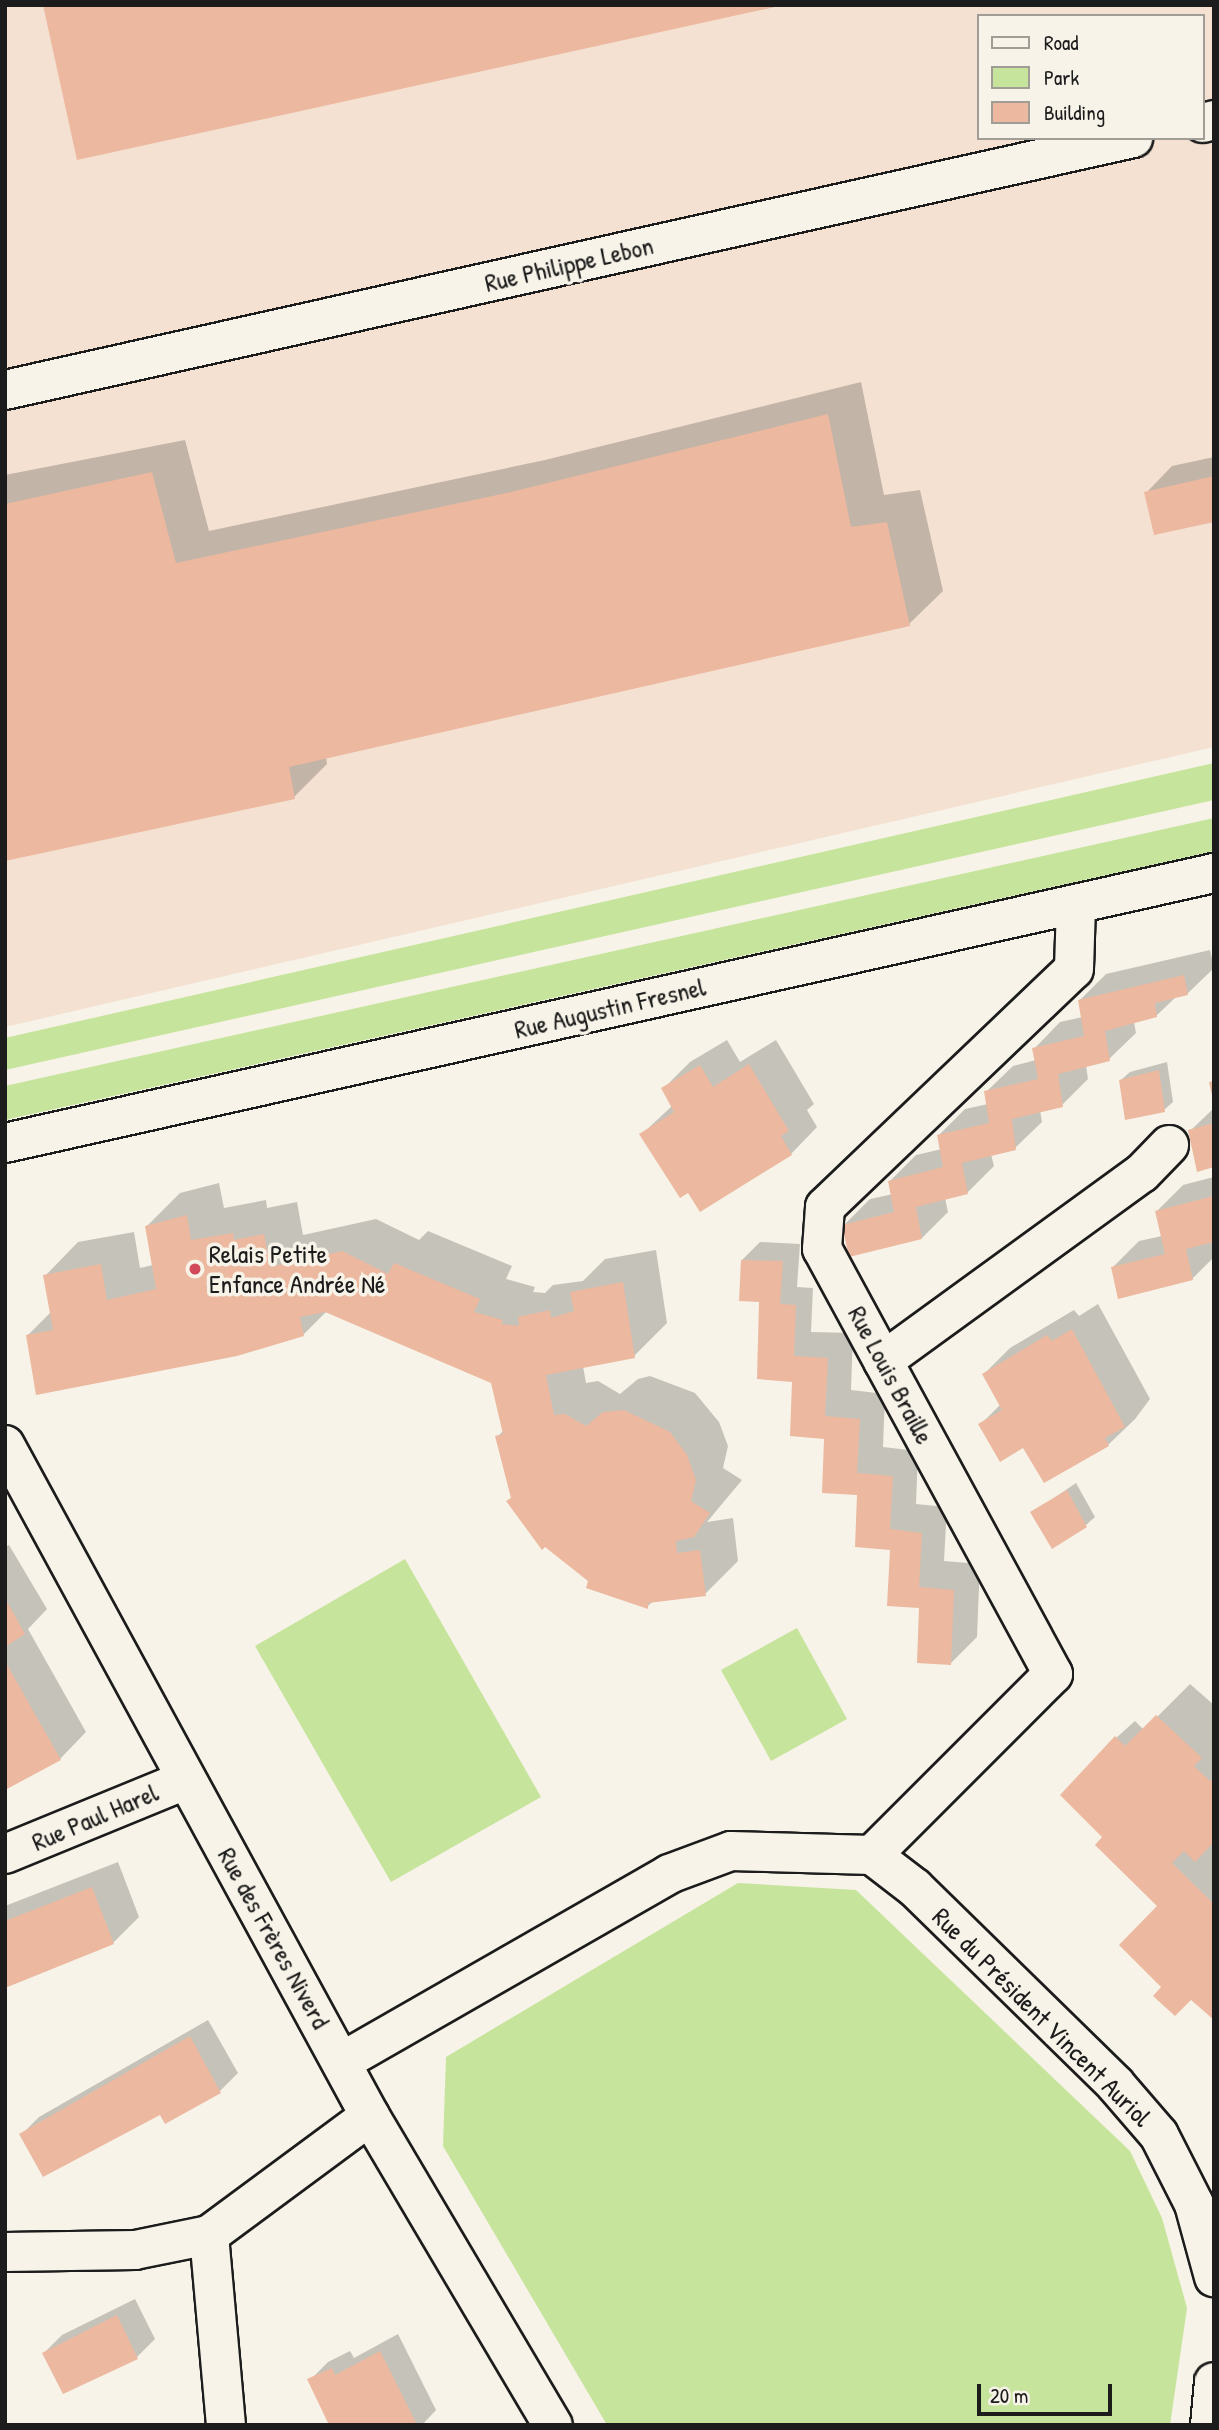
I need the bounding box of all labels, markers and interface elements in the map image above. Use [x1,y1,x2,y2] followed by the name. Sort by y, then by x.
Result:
[978,14,1205,140] legend
[1044,28,1078,57] text: Road
[1044,63,1079,92] text: Park
[1044,98,1105,127] text: Building
[482,229,656,299] street label: Rue Philippe Lebon
[511,971,709,1045] street label: Rue Augustin Fresnel
[209,1238,385,1300] place label: Relais Petite Enfance Andrée Né
[187,1261,203,1277] marker: Relais Petite Enfance Andrée Né
[842,1301,940,1449] street label: Rue Louis Braille
[27,1776,163,1858] street label: Rue Paul Harel
[211,1842,337,2034] street label: Rue des Frères Niverd
[926,1901,1158,2133] street label: Rue du Président Vincent Auriol
[981,2370,1116,2414] scale bar
[990,2381,1028,2410] text: 20 m

